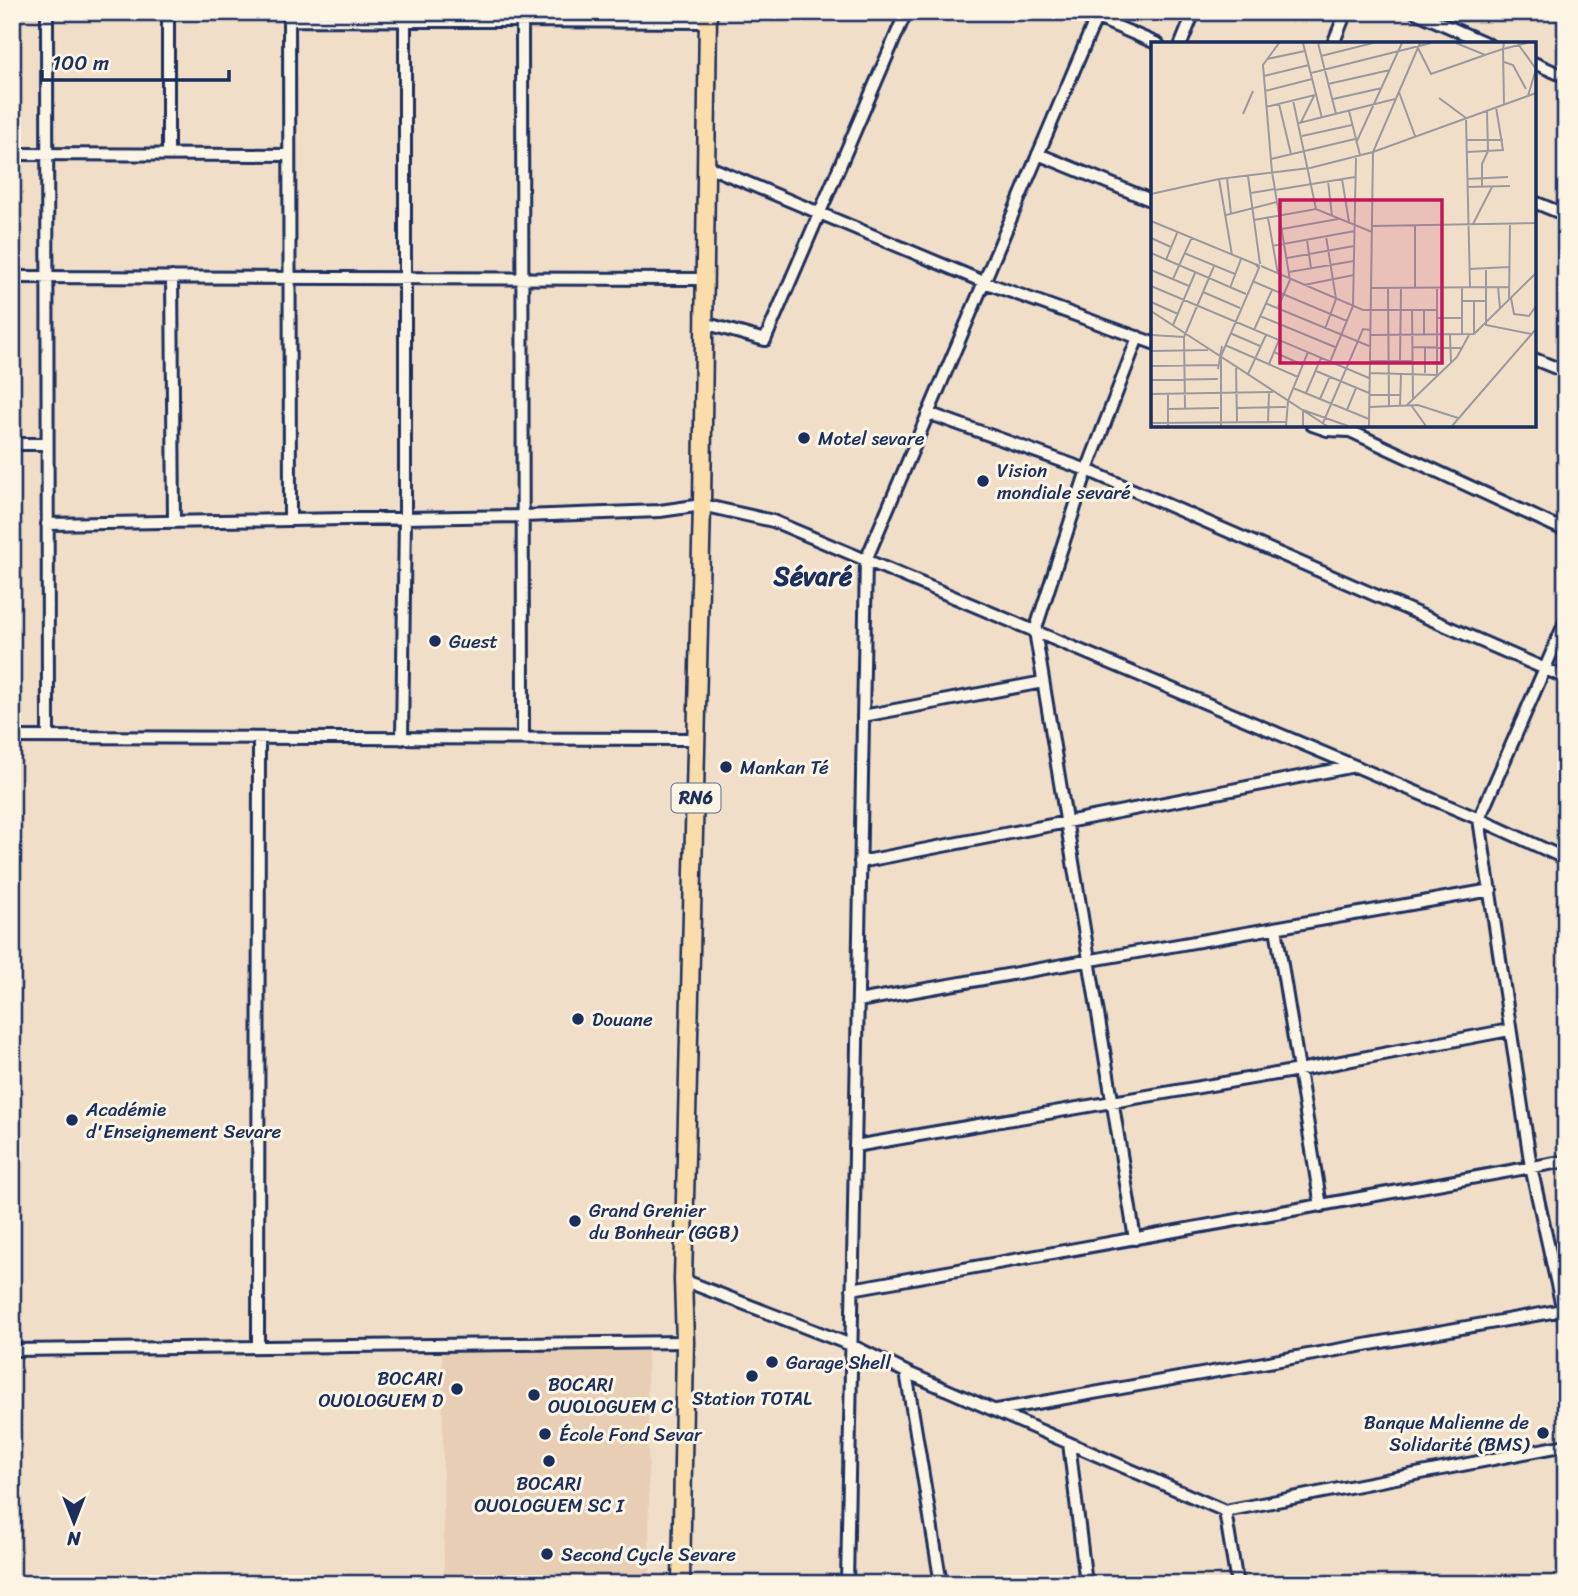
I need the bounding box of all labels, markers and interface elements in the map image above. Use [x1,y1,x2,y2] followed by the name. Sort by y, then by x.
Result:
[42,38,229,82] scale bar
[1151,42,1536,427] inset map
[52,44,109,82] text: 100 m
[818,422,925,455] place label: Motel sevare
[796,430,812,446] marker: Motel sevare
[997,454,1131,509] place label: Vision mondiale sevaré
[975,473,991,489] marker: Vision mondiale sevaré
[773,553,853,599] district label: Sévaré
[449,625,498,658] place label: Guest
[427,633,443,649] marker: Guest
[740,751,829,784] place label: Mankan Té
[718,759,734,775] marker: Mankan Té
[672,784,720,812] road number: RN6
[592,1003,653,1036] place label: Douane
[570,1011,586,1027] marker: Douane
[85,1093,281,1148] place label: Académie d'Enseignement Sevare
[64,1112,80,1128] marker: Académie d'Enseignement Sevare
[589,1194,739,1249] place label: Grand Grenier du Bonheur (GGB)
[567,1213,583,1229] marker: Grand Grenier du Bonheur (GGB)
[786,1346,891,1379] place label: Garage Shell
[764,1354,780,1370] marker: Garage Shell
[318,1362,444,1417] place label: BOCARI OUOLOGUEM D
[548,1368,673,1423] place label: BOCARI OUOLOGUEM C
[744,1368,760,1384] marker: Station TOTAL
[449,1381,465,1397] marker: BOCARI OUOLOGUEM D
[692,1382,812,1415] place label: Station TOTAL
[526,1387,542,1403] marker: BOCARI OUOLOGUEM C
[1364,1406,1530,1461] place label: Banque Malienne de Solidarité (BMS)
[559,1418,703,1451] place label: École Fond Sevar
[1535,1425,1551,1441] marker: Banque Malienne de Solidarité (BMS)
[537,1426,553,1442] marker: École Fond Sevar
[541,1453,557,1469] marker: BOCARI OUOLOGUEM SC I
[474,1467,625,1522] place label: BOCARI OUOLOGUEM SC I
[38,1488,108,1558] north arrow
[67,1522,82,1555] text: N
[561,1538,736,1571] place label: Second Cycle Sevare
[539,1546,555,1562] marker: Second Cycle Sevare

